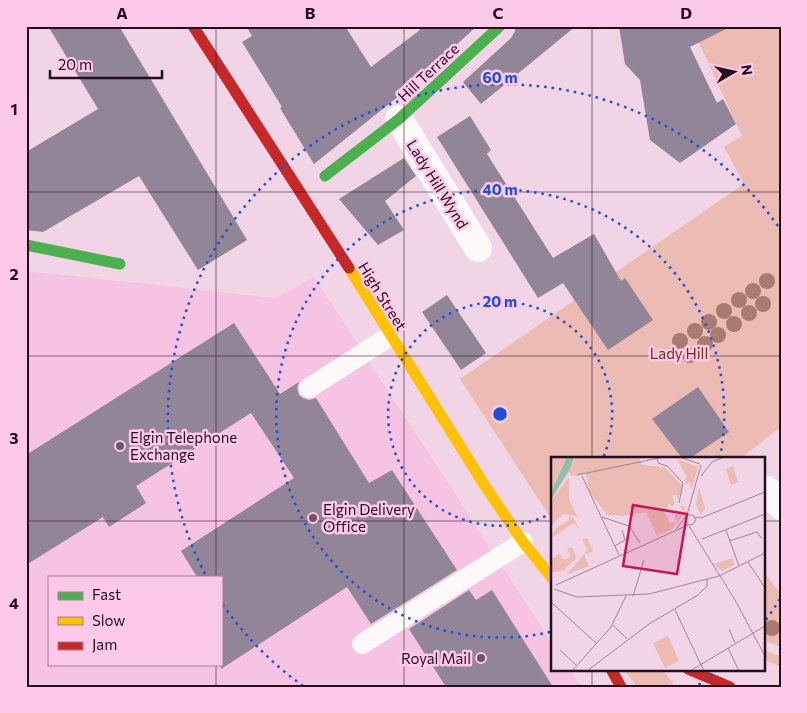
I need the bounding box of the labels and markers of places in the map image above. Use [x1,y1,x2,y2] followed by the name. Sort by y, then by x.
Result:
[491,405,509,423] centre of rings
[130,428,237,463] place label: Elgin Telephone Exchange
[114,440,126,452] marker: Elgin Telephone Exchange
[323,500,415,535] place label: Elgin Delivery Office
[307,512,319,524] marker: Elgin Delivery Office
[401,649,471,667] place label: Royal Mail
[475,652,487,664] marker: Royal Mail

